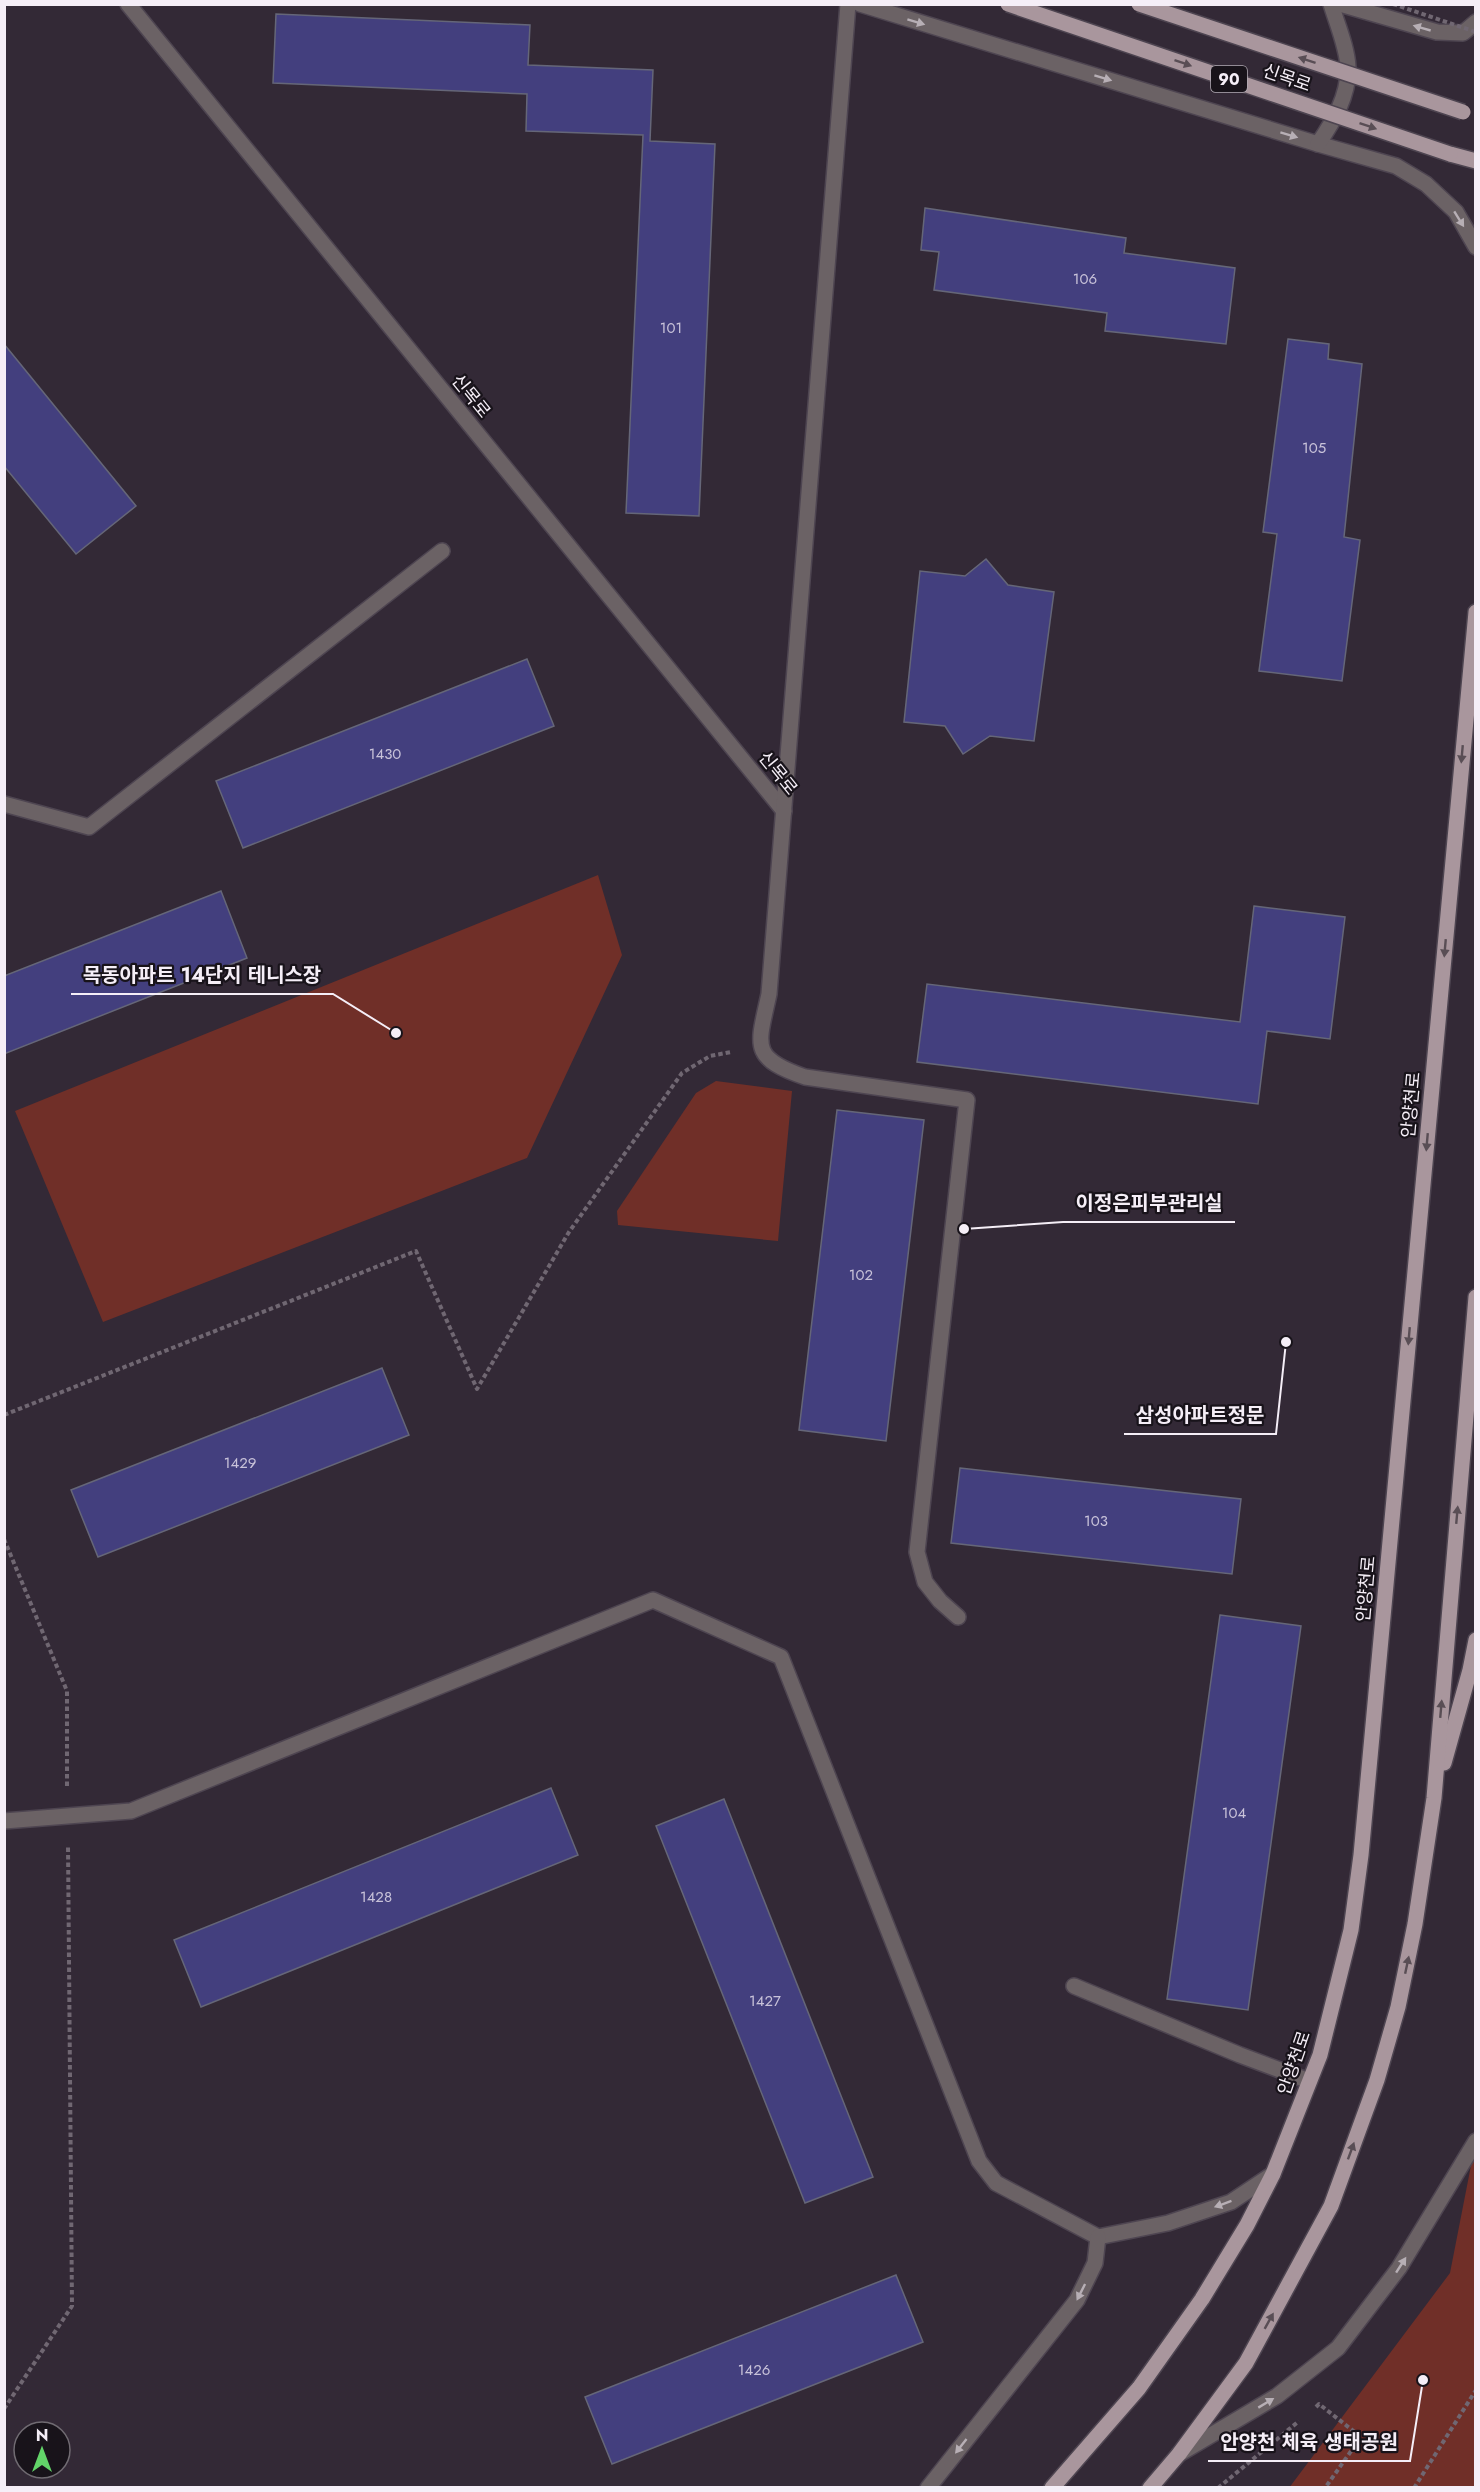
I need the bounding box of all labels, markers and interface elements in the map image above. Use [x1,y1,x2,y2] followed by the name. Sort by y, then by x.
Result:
[907,18,925,27] one-way arrow
[1413,23,1431,32] one-way arrow
[1298,55,1316,64] one-way arrow
[1259,58,1315,98] street label: 신목로
[1174,59,1192,69] one-way arrow
[1211,66,1247,92] road number: 90
[1094,74,1112,84] one-way arrow
[1359,121,1377,131] one-way arrow
[1280,131,1298,140] one-way arrow
[1454,211,1465,227] one-way arrow
[1073,268,1097,290] house number: 106
[660,317,682,339] house number: 101
[445,369,497,423] street label: 신목로
[1302,437,1326,459] house number: 105
[369,743,401,765] house number: 1430
[1457,744,1467,763] one-way arrow
[752,746,804,800] street label: 신목로
[1440,938,1450,957] one-way arrow
[71,956,333,994] callout: 목동아파트 14단지 테니스장
[83,961,321,990] text: 목동아파트 14단지 테니스장
[1395,1071,1427,1139] street label: 안양천로
[1422,1132,1432,1151] one-way arrow
[1063,1184,1235,1222] callout: 이정은피부관리실
[1075,1189,1223,1218] text: 이정은피부관리실
[849,1264,873,1286] house number: 102
[1404,1327,1414,1346] one-way arrow
[1124,1396,1276,1434] callout: 삼성아파트정문
[1136,1401,1264,1430] text: 삼성아파트정문
[224,1452,256,1474] house number: 1429
[1453,1505,1462,1524] one-way arrow
[1084,1510,1108,1532] house number: 103
[1350,1555,1382,1623] street label: 안양천로
[1436,1700,1446,1719] one-way arrow
[1222,1802,1247,1824] house number: 104
[360,1886,392,1908] house number: 1428
[1403,1955,1412,1974] one-way arrow
[749,1990,781,2012] house number: 1427
[1271,2027,1317,2099] street label: 안양천로
[1347,2142,1357,2160] one-way arrow
[1214,2199,1232,2209] one-way arrow
[1395,2256,1406,2273] one-way arrow
[1076,2283,1086,2301] one-way arrow
[1264,2312,1274,2329] one-way arrow
[738,2359,770,2381] house number: 1426
[1258,2397,1274,2408] one-way arrow
[12,2420,72,2480] north arrow
[1208,2423,1410,2461] callout: 안양천 체육 생태공원
[36,2424,48,2447] text: N
[1220,2428,1398,2457] text: 안양천 체육 생태공원
[955,2438,968,2454] one-way arrow

